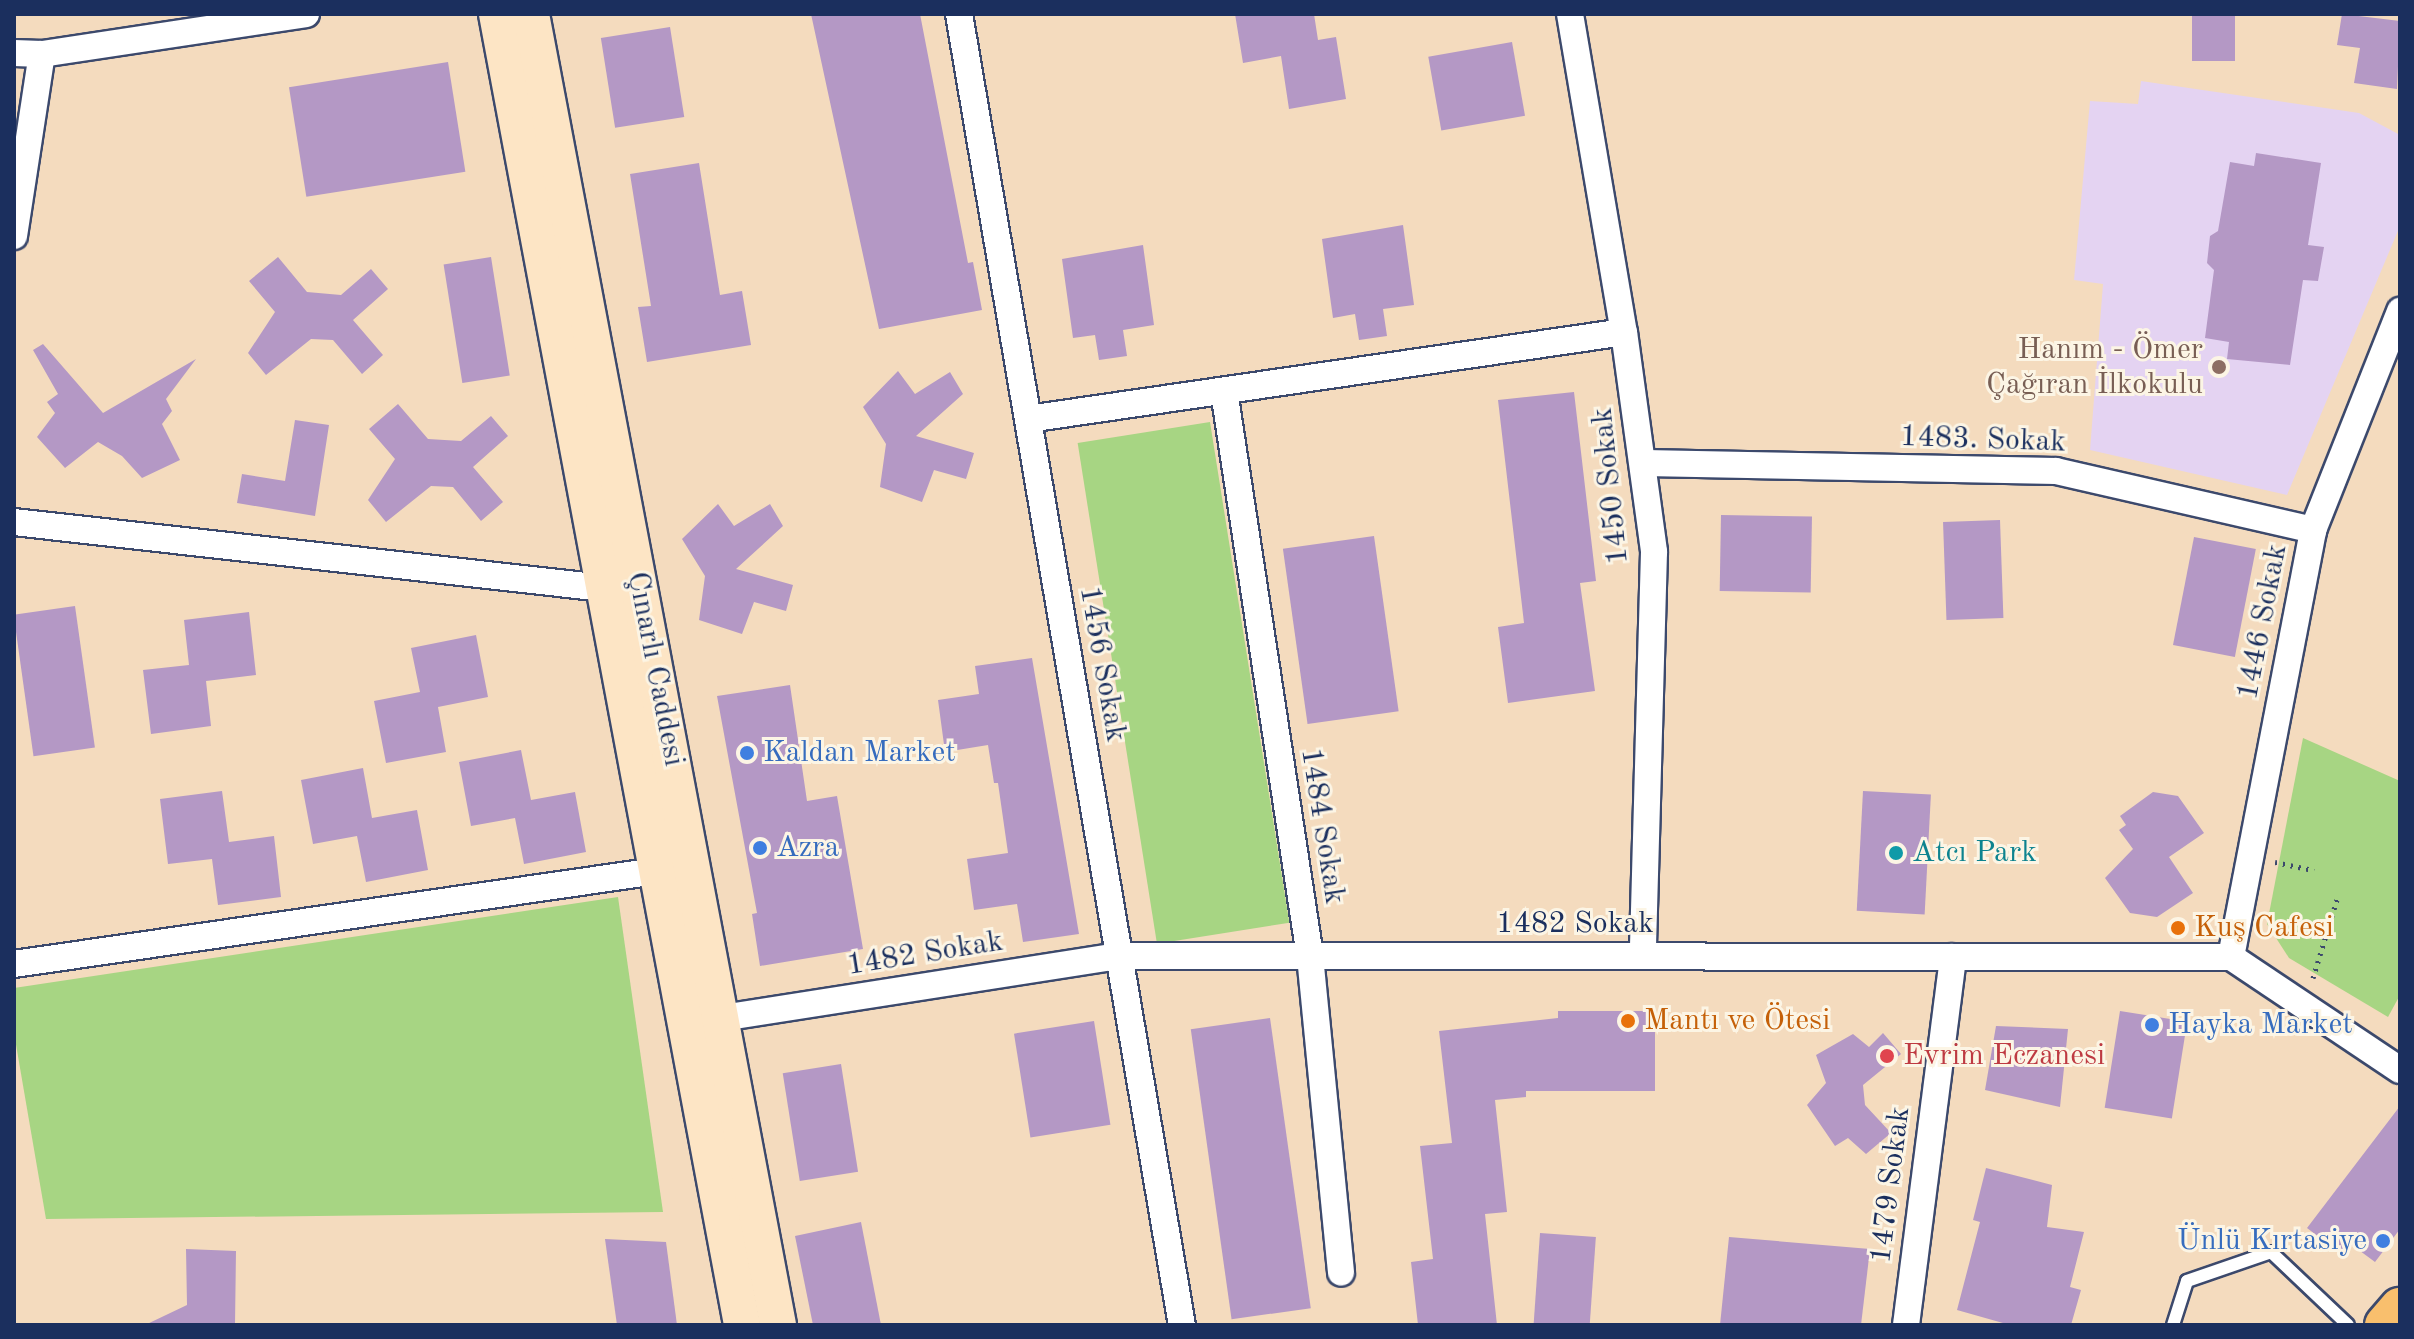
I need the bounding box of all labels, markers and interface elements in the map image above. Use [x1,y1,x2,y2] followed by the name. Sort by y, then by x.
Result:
[1986,332,2203,402] place label: Hanım - Ömer Çağıran İlkokulu
[2210,358,2228,376] marker: Hanım - Ömer Çağıran İlkokulu
[1585,406,1637,566] street label: 1450 Sokak
[1899,419,2067,461] street label: 1483. Sokak
[2230,541,2296,703] street label: 1446 Sokak
[619,569,691,769] street label: Çınarlı Caddesi
[1071,583,1133,745] street label: 1456 Sokak
[763,735,956,771] place label: Kaldan Market
[738,744,756,762] marker: Kaldan Market
[1292,745,1352,907] street label: 1484 Sokak
[776,830,839,866] place label: Azra
[1912,835,2037,871] place label: Atcı Park
[751,839,769,857] marker: Azra
[1887,844,1905,862] marker: Atcı Park
[1496,906,1654,942] street label: 1482 Sokak
[2194,910,2334,946] place label: Kuş Cafesi
[2169,919,2187,937] marker: Kuş Cafesi
[844,924,1006,984] street label: 1482 Sokak
[1644,1003,1830,1039] place label: Mantı ve Ötesi
[2168,1007,2353,1043] place label: Hayka Market
[1619,1012,1637,1030] marker: Mantı ve Ötesi
[2143,1016,2161,1034] marker: Hayka Market
[1903,1038,2105,1074] place label: Evrim Eczanesi
[1878,1047,1896,1065] marker: Evrim Eczanesi
[1864,1105,1918,1265] street label: 1479 Sokak
[2177,1223,2367,1259] place label: Ünlü Kırtasiye
[2374,1232,2392,1250] marker: Ünlü Kırtasiye

